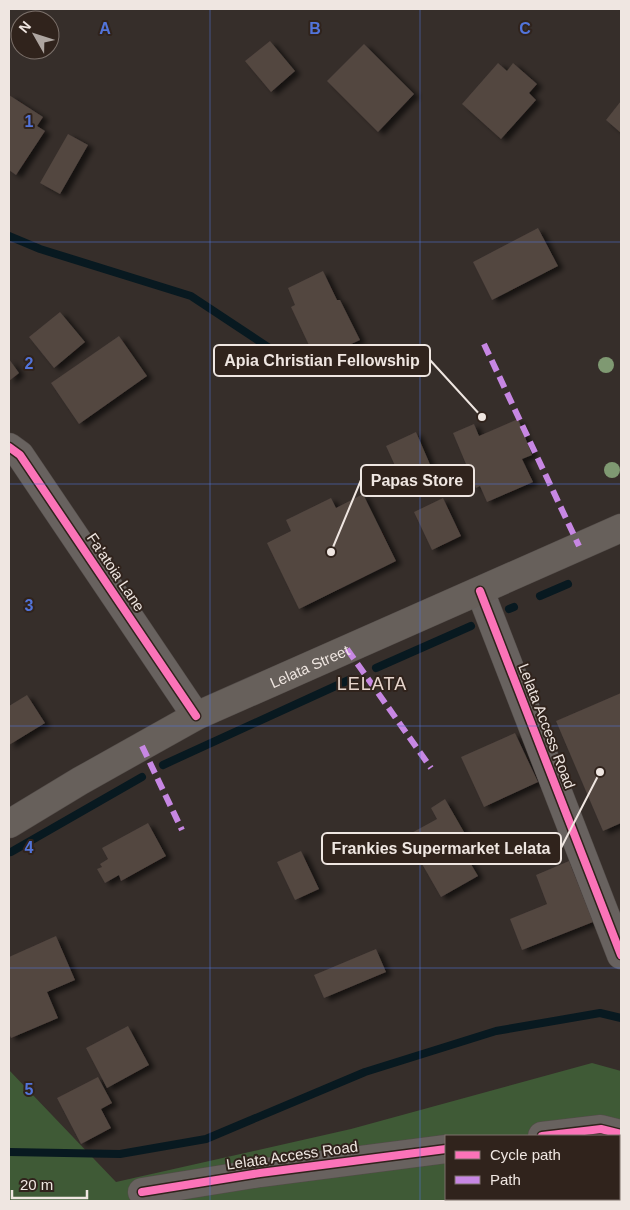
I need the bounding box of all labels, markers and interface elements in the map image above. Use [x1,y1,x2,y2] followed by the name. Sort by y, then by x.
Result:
[10,10,60,60] north arrow
[15,18,34,36] text: N
[99,20,111,37] text: A
[309,20,321,37] text: B
[519,20,531,37] text: C
[25,113,34,130] text: 1
[214,345,430,376] callout: Apia Christian Fellowship
[224,352,420,369] text: Apia Christian Fellowship
[25,355,34,372] text: 2
[361,465,474,496] callout: Papas Store
[371,472,463,489] text: Papas Store
[84,530,148,614] street label: Fa'atoia Lane
[25,597,34,614] text: 3
[267,641,353,691] street label: Lelata Street
[515,661,579,791] street label: Lelata Access Road
[337,674,407,694] district label: LELATA
[322,833,561,864] callout: Frankies Supermarket Lelata
[25,839,34,856] text: 4
[332,840,550,857] text: Frankies Supermarket Lelata
[25,1081,34,1098] text: 5
[445,1135,620,1200] legend
[225,1137,359,1173] street label: Lelata Access Road
[490,1146,561,1163] text: Cycle path
[12,1168,88,1200] scale bar
[490,1171,521,1188] text: Path
[20,1176,53,1193] text: 20 m

